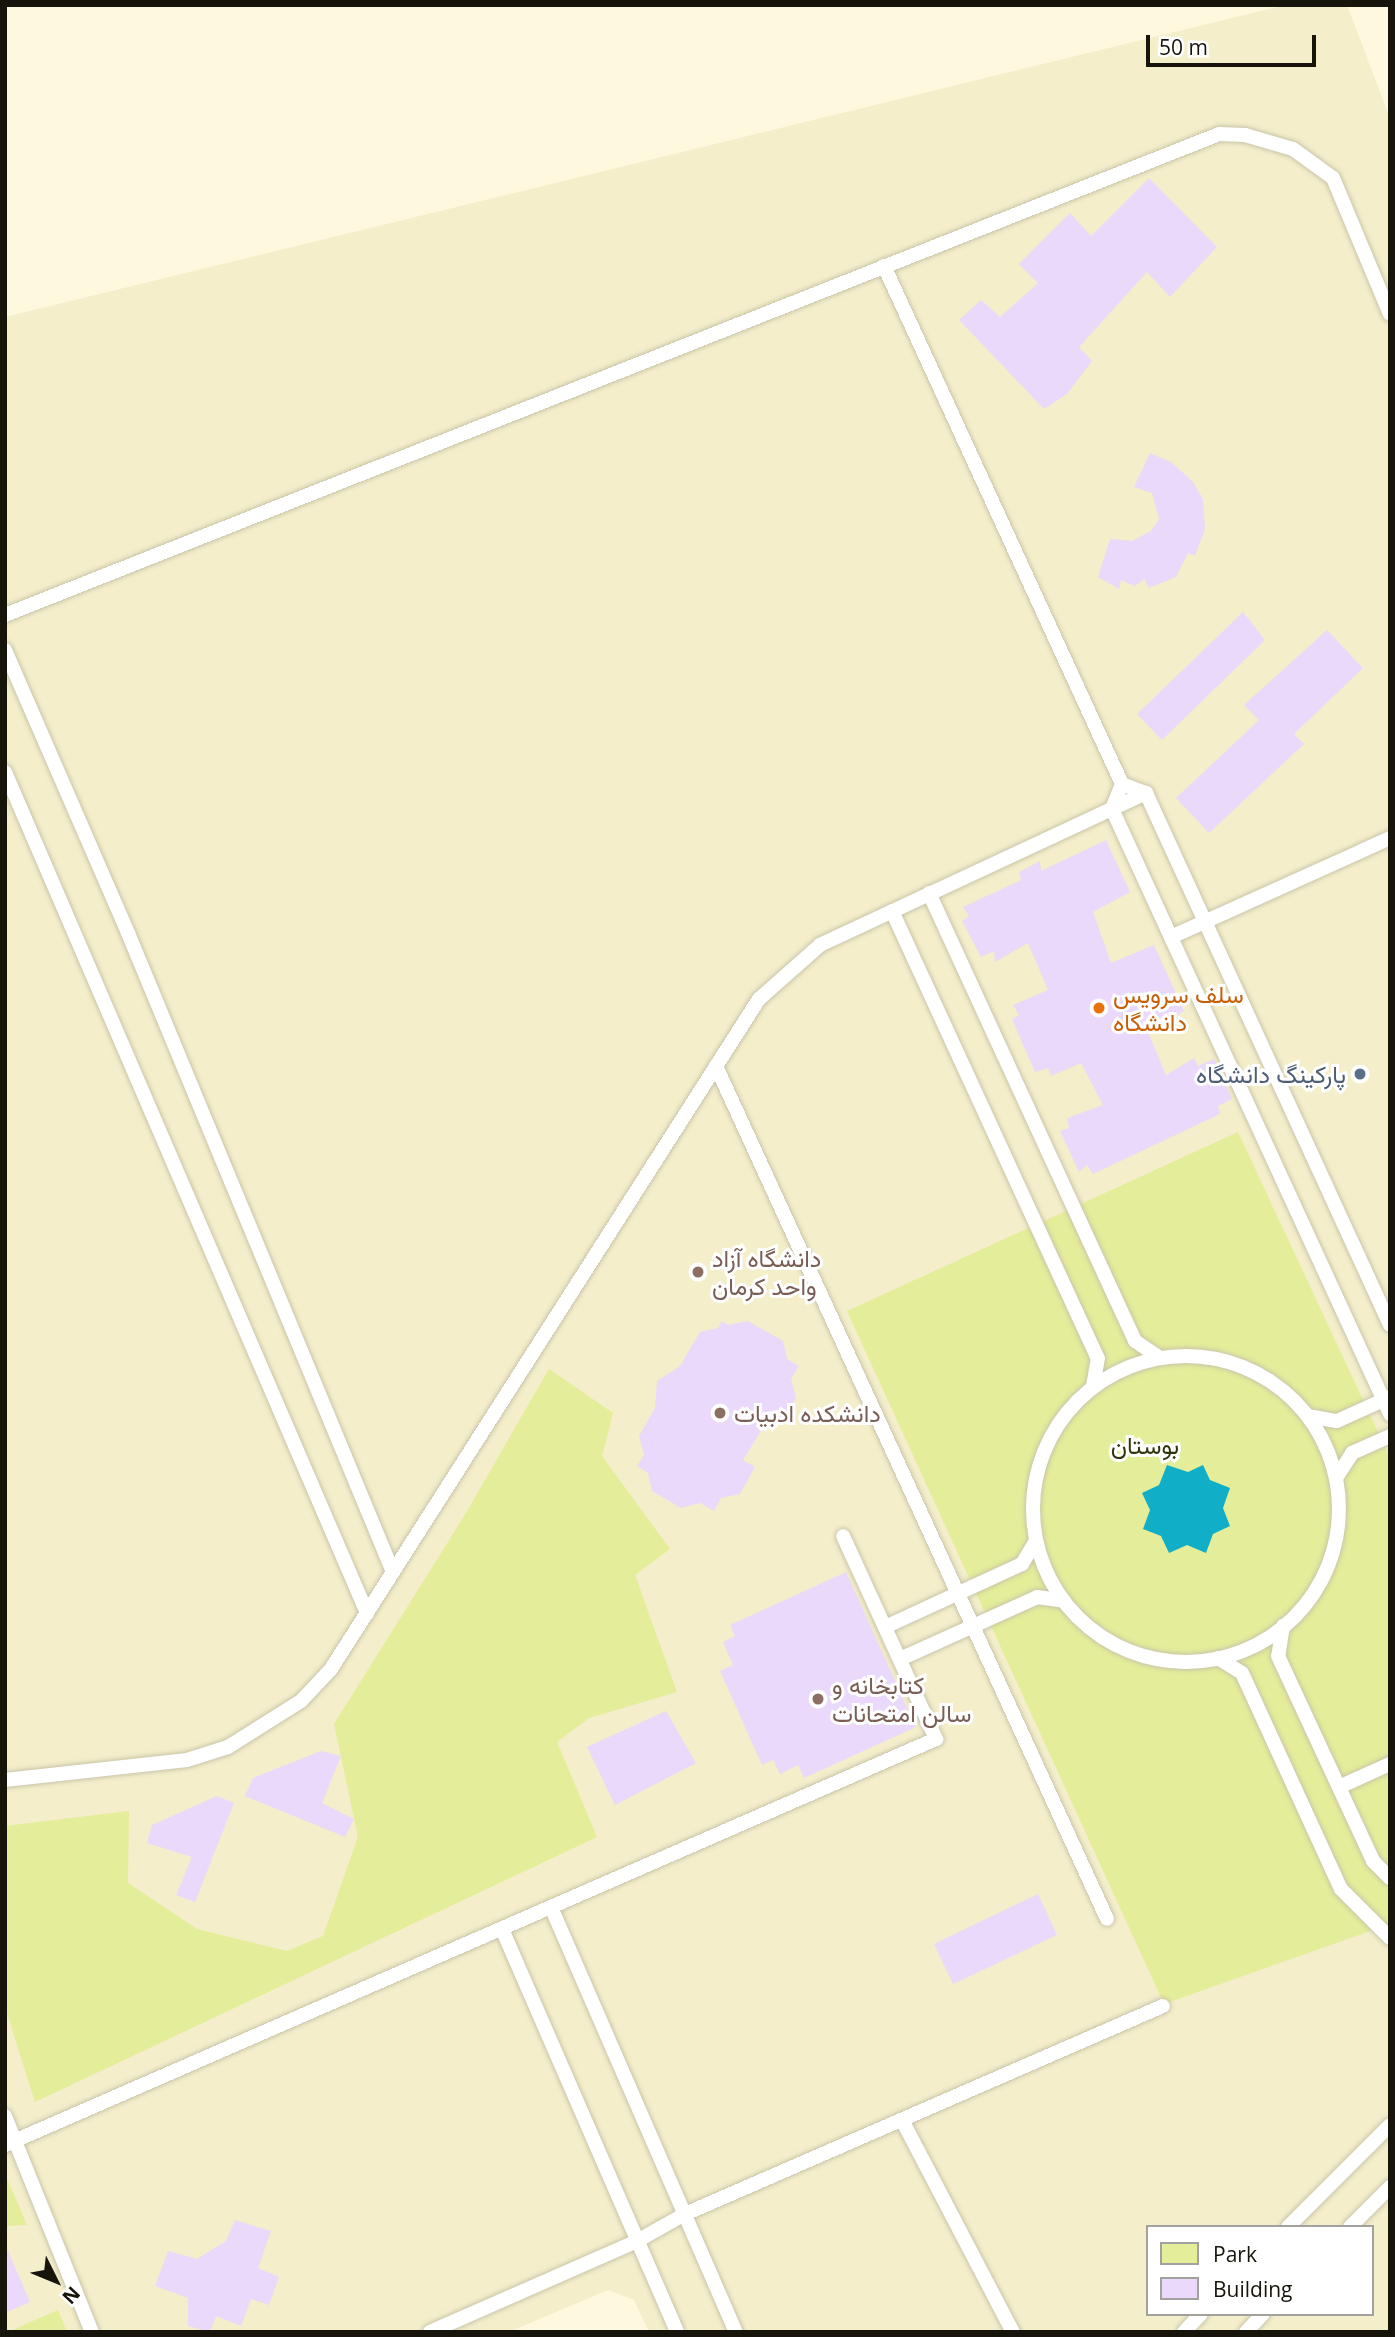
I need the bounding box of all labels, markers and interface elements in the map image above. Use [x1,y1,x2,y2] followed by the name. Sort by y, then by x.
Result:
[1150,21,1320,65] scale bar
[1159,33,1208,61] text: 50 m
[1113,980,1244,1036] place label: سلف سرویس دانشگاه
[1091,1000,1107,1016] marker: سلف سرویس دانشگاه
[1196,1060,1346,1088] place label: پارکینگ دانشگاه
[1352,1066,1368,1082] marker: پارکینگ دانشگاه
[712,1244,821,1300] place label: دانشگاه آزاد واحد کرمان
[690,1264,706,1280] marker: دانشگاه آزاد واحد کرمان
[734,1399,881,1427] place label: دانشکده ادبیات
[712,1405,728,1421] marker: دانشکده ادبیات
[1111,1431,1179,1459] park label: بوستان
[832,1671,971,1727] place label: کتابخانه و سالن امتحانات
[810,1691,826,1707] marker: کتابخانه و سالن امتحانات
[1146,2225,1374,2316] legend
[1213,2240,1257,2268] text: Park
[21,2246,91,2316] north arrow
[1213,2275,1292,2303] text: Building
[57,2281,86,2310] text: N

